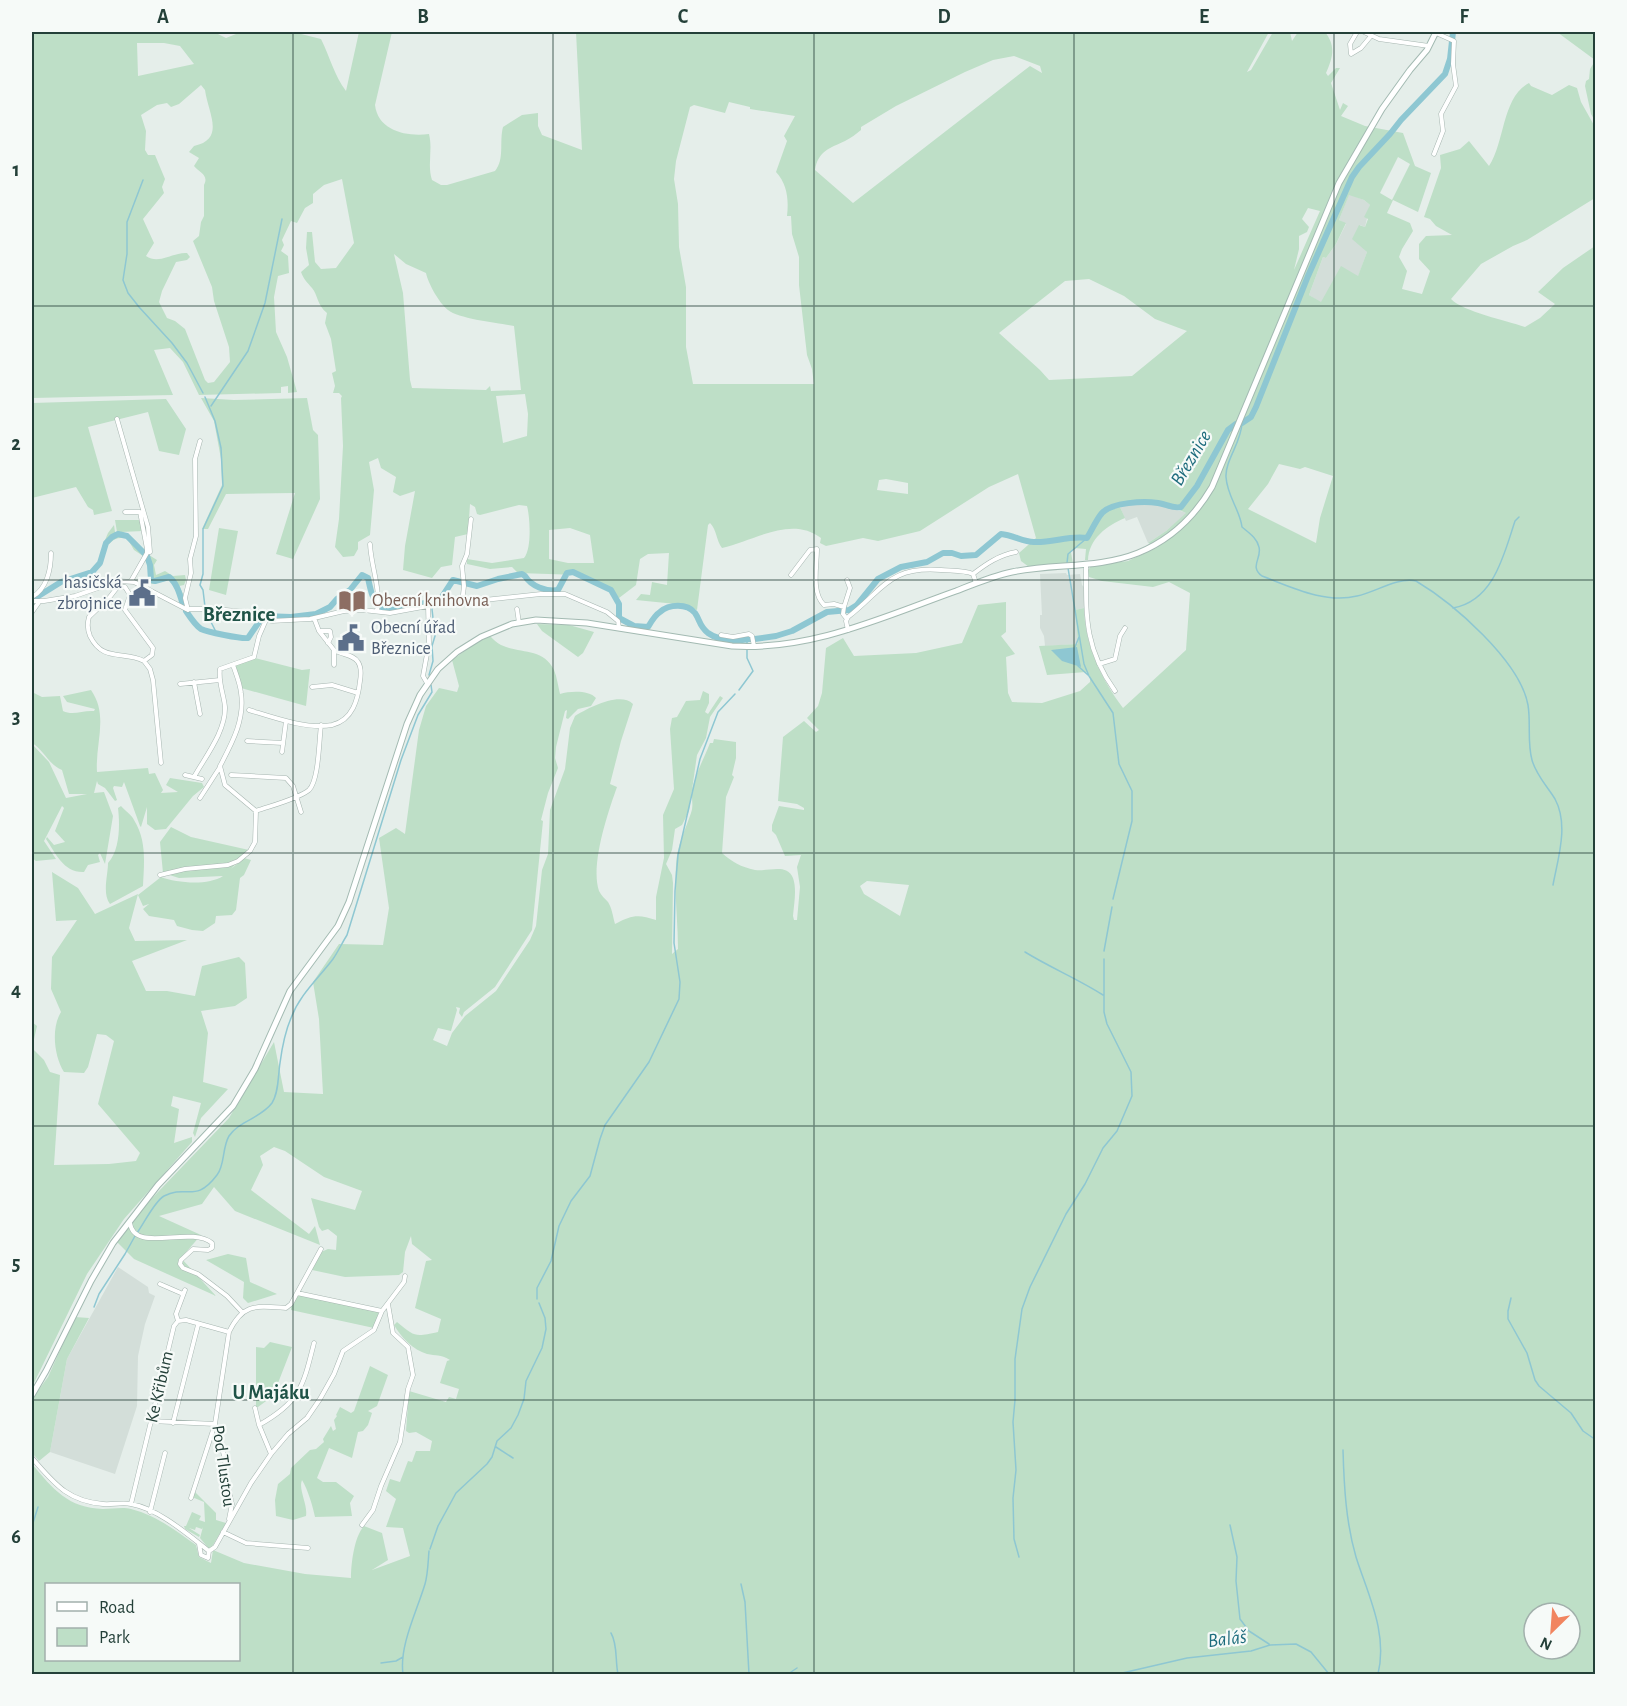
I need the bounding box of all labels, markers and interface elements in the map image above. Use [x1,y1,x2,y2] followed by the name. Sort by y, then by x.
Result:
[157,7,169,27] text: A
[417,7,429,27] text: B
[678,7,689,27] text: C
[937,7,951,27] text: D
[1199,7,1209,27] text: E
[1459,7,1469,27] text: F
[12,160,20,180] text: 1
[1167,427,1215,489] water label: Březnice
[11,434,21,454] text: 2
[57,574,122,613] place label: hasičská zbrojnice
[127,578,157,608] public building icon: hasičská zbrojnice
[337,586,367,616] library icon: Obecní knihovna
[372,592,489,610] place label: Obecní knihovna
[203,604,275,625] district label: Březnice
[371,619,456,658] place label: Obecní úřad Březnice
[336,623,366,653] public building icon: Obecní úřad Březnice
[12,707,20,727] text: 3
[11,980,21,1000] text: 4
[12,1254,20,1274] text: 5
[143,1349,177,1425] street label: Ke Křibům
[233,1383,310,1403] district label: U Majáku
[208,1424,238,1508] street label: Pod Tlustou
[11,1527,21,1547] text: 6
[45,1583,240,1661] legend
[99,1599,135,1617] text: Road
[1522,1601,1582,1661] north arrow
[1206,1627,1248,1651] water label: Baláš
[99,1629,131,1647] text: Park
[1538,1634,1555,1653] text: N

